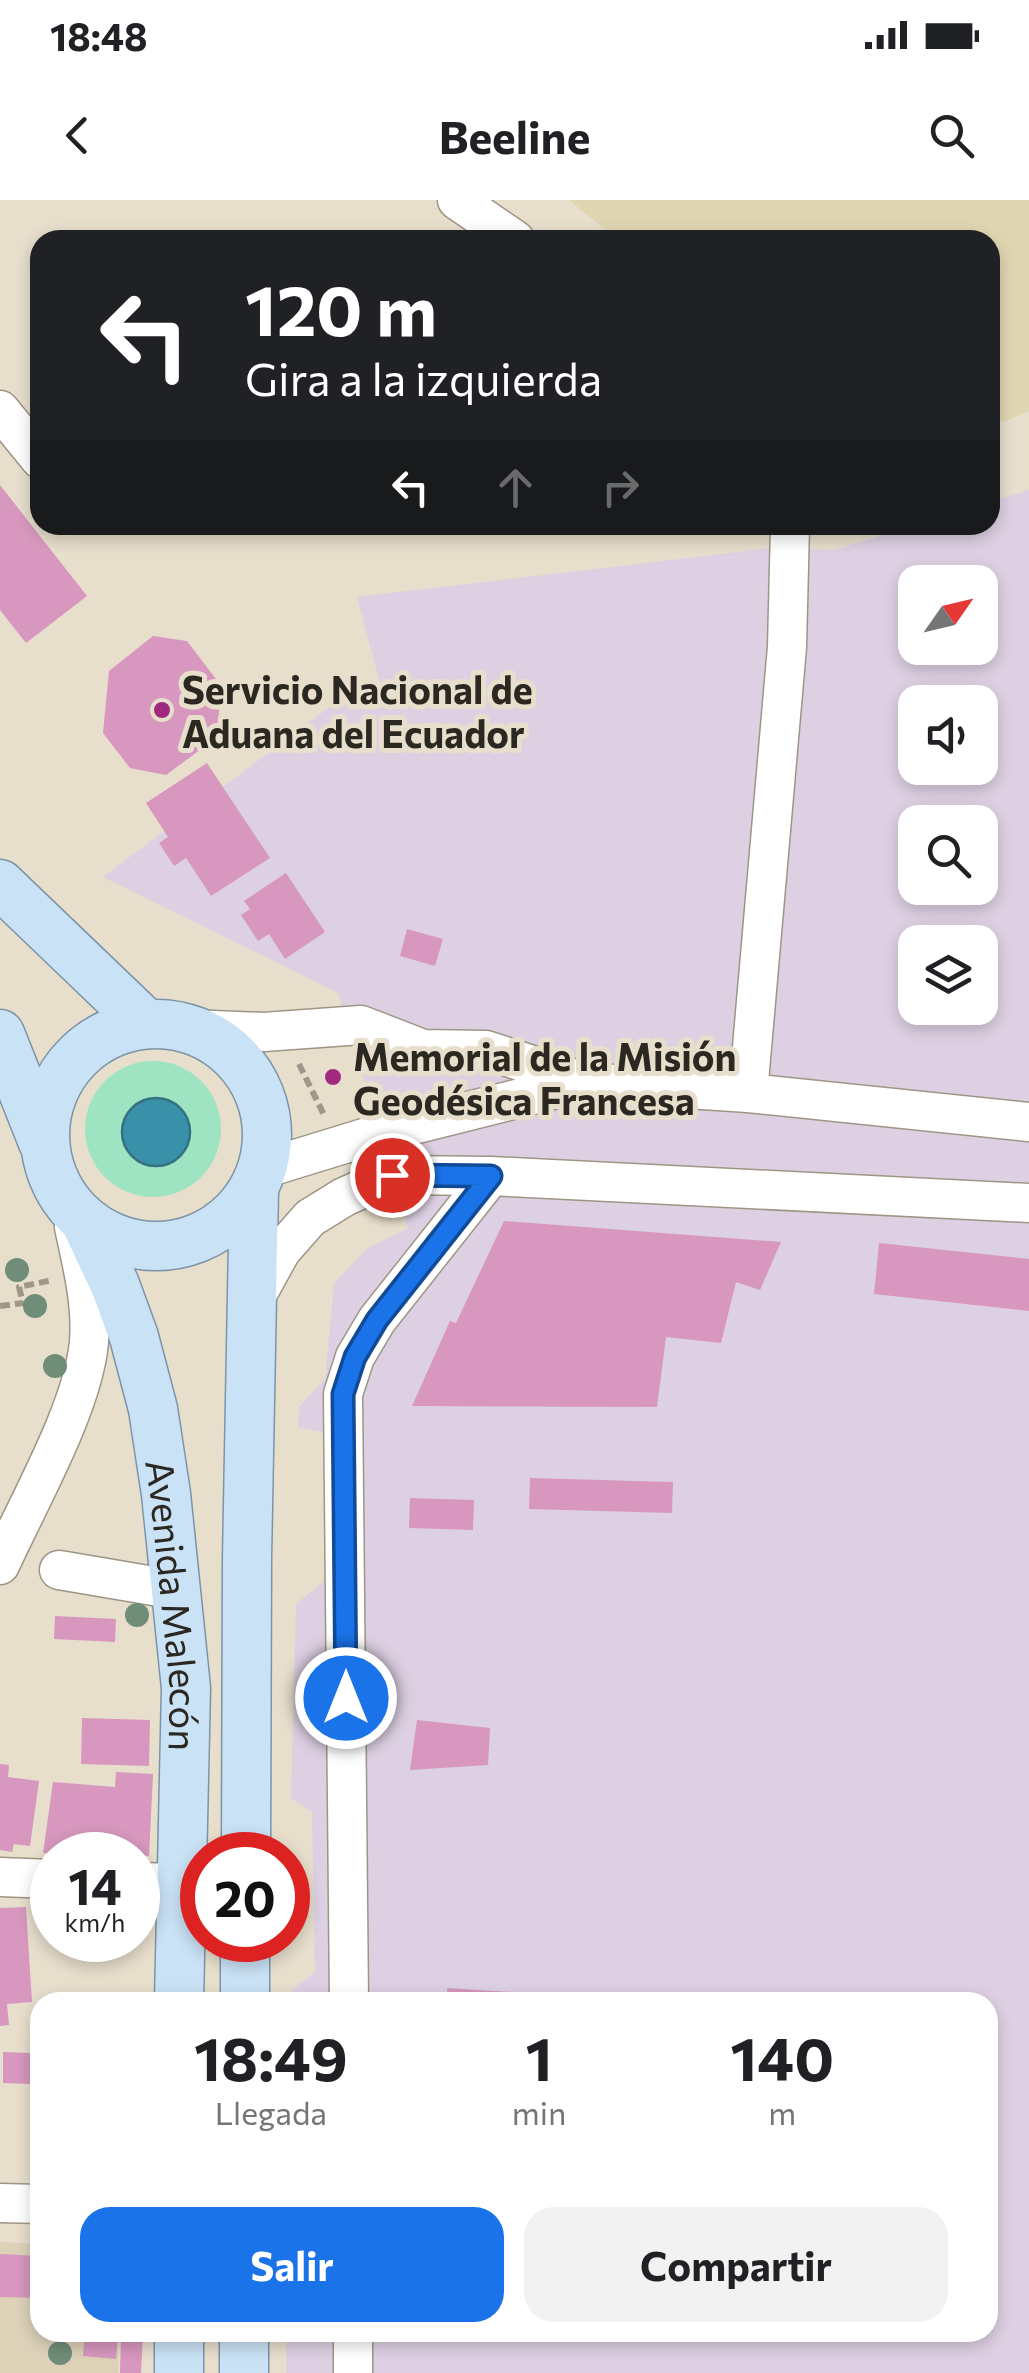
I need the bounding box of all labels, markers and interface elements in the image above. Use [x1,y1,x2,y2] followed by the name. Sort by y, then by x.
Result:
[50,12,148,59] text: 18:48
[50,108,105,163] icon: back
[439,108,590,163] text: Beeline
[924,108,979,163] icon: search
[245,265,437,350] text: 120 m
[80,270,210,400] icon: left
[245,350,602,405] text: Gira a la izquierda
[383,460,438,515] icon: left
[488,460,543,515] icon: ahead
[593,460,648,515] icon: right
[898,565,998,665] north arrow
[898,565,998,1025] map controls
[182,665,533,756] place label: Servicio Nacional de Aduana del Ecuador
[898,685,998,785] button: sound
[151,699,173,721] marker: Servicio Nacional de Aduana del Ecuador
[898,805,998,905] button: search
[898,925,998,1025] button: layers
[353,1032,736,1123] place label: Memorial de la Misión Geodésica Francesa
[322,1066,344,1088] marker: Memorial de la Misión Geodésica Francesa
[350,1133,435,1218] pin
[365,1148,420,1203] icon: arrive
[137,1456,209,1752] street label: Avenida Malecón
[294,1646,398,1750] position arrow
[180,1832,310,1962] speed limit sign: 20
[68,1854,122,1915] text: 14
[65,1907,125,1937] text: km/h
[194,2020,348,2093] text: 18:49
[525,2020,553,2093] text: 1
[730,2020,834,2093] text: 140
[215,2092,327,2132] text: Llegada
[512,2092,566,2132] text: min
[768,2092,796,2132] text: m
[80,2207,504,2322] button: Salir
[524,2207,948,2322] button: Compartir

